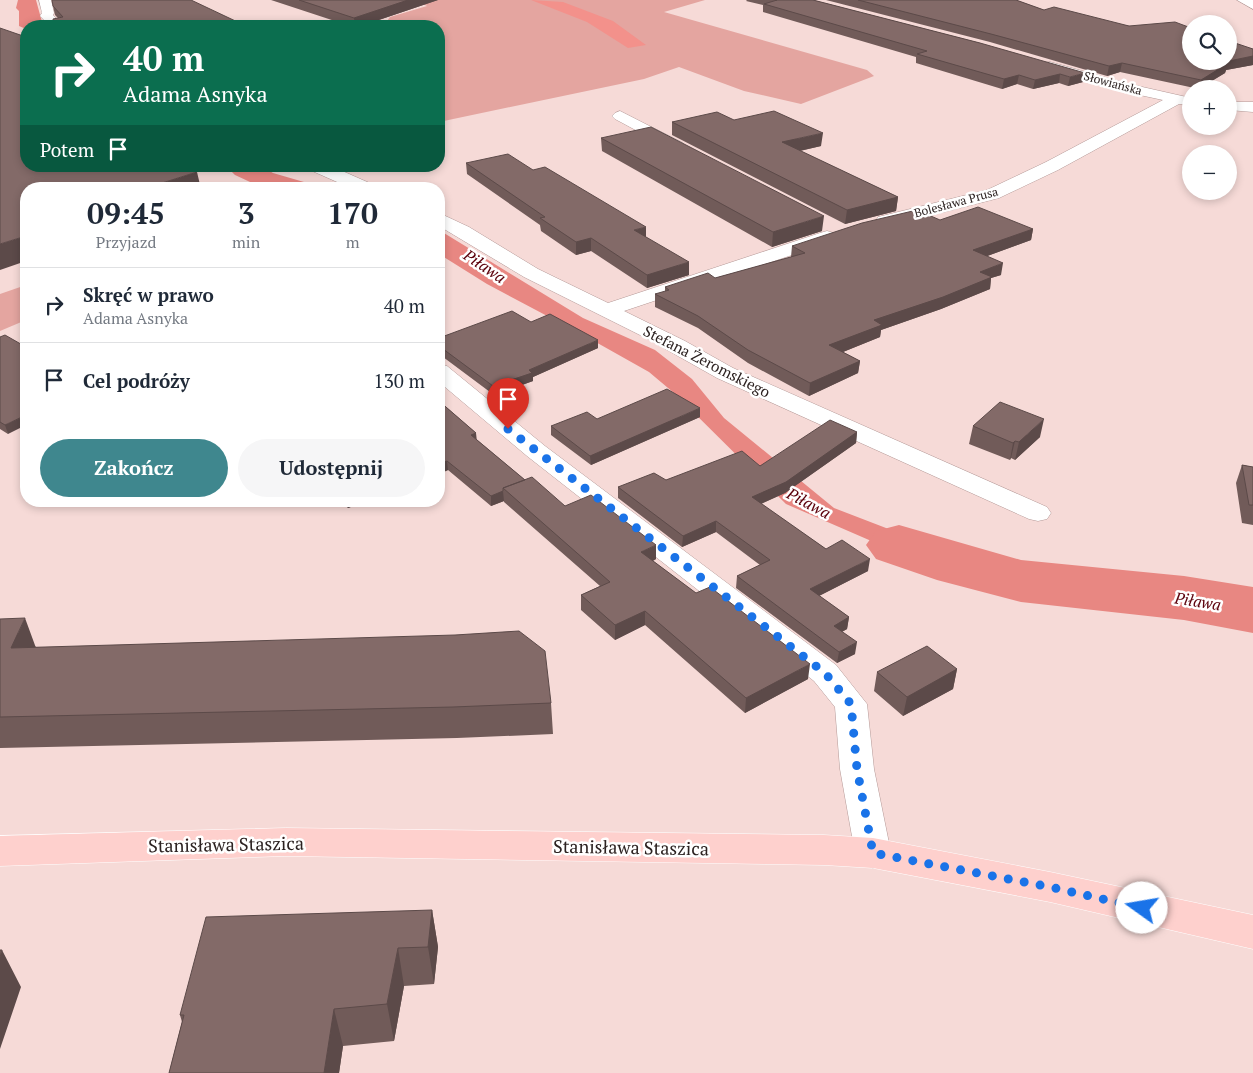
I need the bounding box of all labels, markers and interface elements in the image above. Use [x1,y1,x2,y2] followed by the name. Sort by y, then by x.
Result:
[1182,15,1237,200] map controls
[1182,15,1237,70] button: search
[123,35,204,81] text: 40 m
[40,40,105,105] icon: right
[1082,68,1144,98] street label: Słowiańska
[123,79,268,108] text: Adama Asnyka
[1182,80,1237,135] button: +
[104,135,132,163] icon: arrive
[40,137,94,162] text: Potem
[1182,145,1237,200] button: −
[912,184,1000,220] street label: Bolesława Prusa
[87,193,165,233] text: 09:45
[238,193,255,233] text: 3
[327,193,378,233] text: 170
[96,231,156,253] text: Przyjazd
[232,231,260,253] text: min
[346,231,359,253] text: m
[459,243,510,288] water label: Piława
[83,282,214,307] text: Skręć w prawo
[40,291,68,319] icon: right
[384,293,425,318] text: 40 m
[83,307,188,329] text: Adama Asnyka
[640,320,774,402] street label: Stefana Żeromskiego
[40,366,68,394] icon: arrive
[83,368,190,393] text: Cel podróży
[374,368,425,393] text: 130 m
[487,378,529,429] pin
[494,385,522,413] icon: arrive
[40,439,228,497] button: Zakończ
[238,439,425,497] button: Udostępnij
[782,482,835,524] water label: Piława
[1172,586,1223,616] water label: Piława
[148,831,304,857] street label: Stanisława Staszica
[553,834,709,860] street label: Stanisława Staszica
[1115,881,1167,933] position arrow

